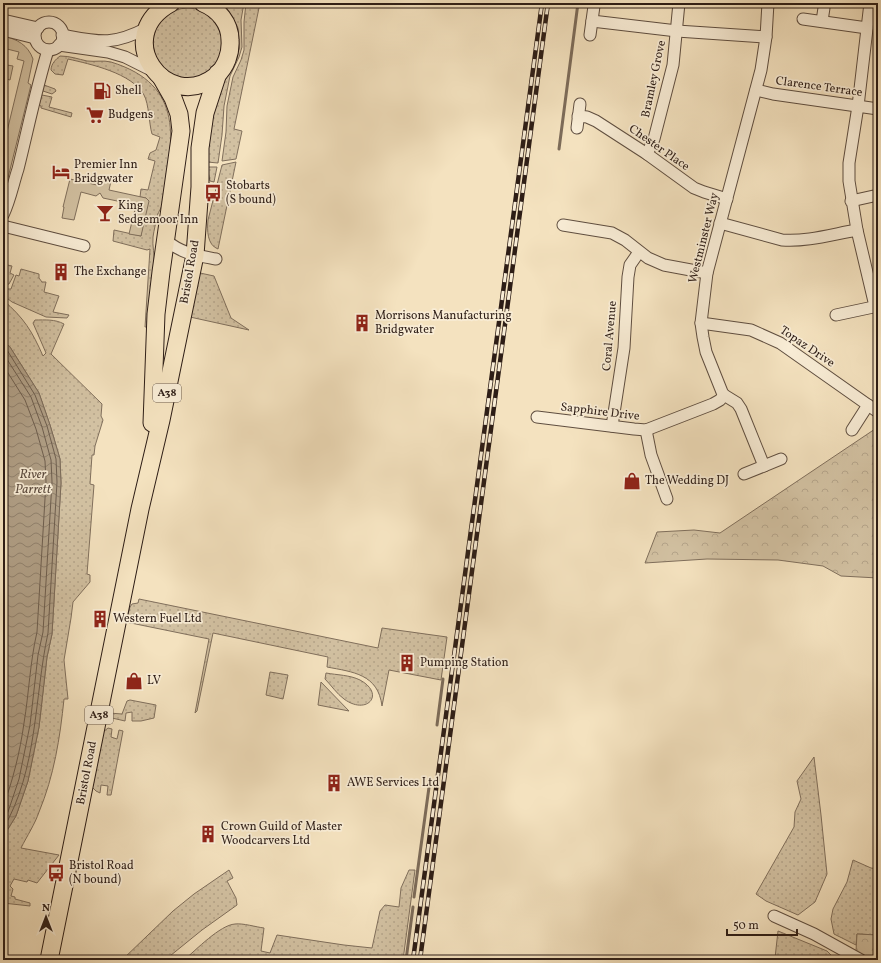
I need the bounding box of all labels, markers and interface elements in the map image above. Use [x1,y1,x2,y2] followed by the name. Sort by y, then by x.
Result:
[638,39,670,119] street label: Bramley Grove
[775,73,864,101] street label: Clarence Terrace
[92,81,112,101] fuel station icon: Shell
[115,83,142,99] place label: Shell
[85,105,105,125] supermarket icon: Budgens
[108,107,153,123] place label: Budgens
[625,121,693,175] street label: Chester Place
[74,157,138,187] place label: Premier Inn Bridgwater
[51,162,71,182] hotel icon: Premier Inn Bridgwater
[226,178,276,208] place label: Stobarts (S bound)
[203,183,223,203] bus stop icon: Stobarts (S bound)
[685,191,723,285] street label: Westminster Way
[118,198,198,228] place label: King Sedgemoor Inn
[95,203,115,223] bar icon: King Sedgemoor Inn
[177,239,204,305] street label: Bristol Road
[51,262,71,282] building icon: The Exchange
[74,264,147,280] place label: The Exchange
[599,300,621,372] street label: Coral Avenue
[375,308,512,338] place label: Morrisons Manufacturing Bridgwater
[352,313,372,333] building icon: Morrisons Manufacturing Bridgwater
[776,323,838,371] street label: Topaz Drive
[153,384,181,402] road number: A38
[560,399,641,425] street label: Sapphire Drive
[15,466,52,499] water label: River Parrett
[622,471,642,491] shop icon: The Wedding DJ
[645,473,729,489] place label: The Wedding DJ
[90,609,110,629] building icon: Western Fuel Ltd
[113,611,202,627] place label: Western Fuel Ltd
[397,653,417,673] building icon: Pumping Station
[420,655,509,671] place label: Pumping Station
[124,671,144,691] shop icon: LV
[147,673,161,689] place label: LV
[85,706,113,724] road number: A38
[73,739,101,806] street label: Bristol Road
[324,773,344,793] building icon: AWE Services Ltd
[347,775,439,791] place label: AWE Services Ltd
[221,819,342,849] place label: Crown Guild of Master Woodcarvers Ltd
[198,824,218,844] building icon: Crown Guild of Master Woodcarvers Ltd
[69,858,134,888] place label: Bristol Road (N bound)
[46,863,66,883] bus stop icon: Bristol Road (N bound)
[26,897,66,937] north arrow
[42,901,50,916] text: N
[727,911,797,937] scale bar
[733,918,759,934] text: 50 m

